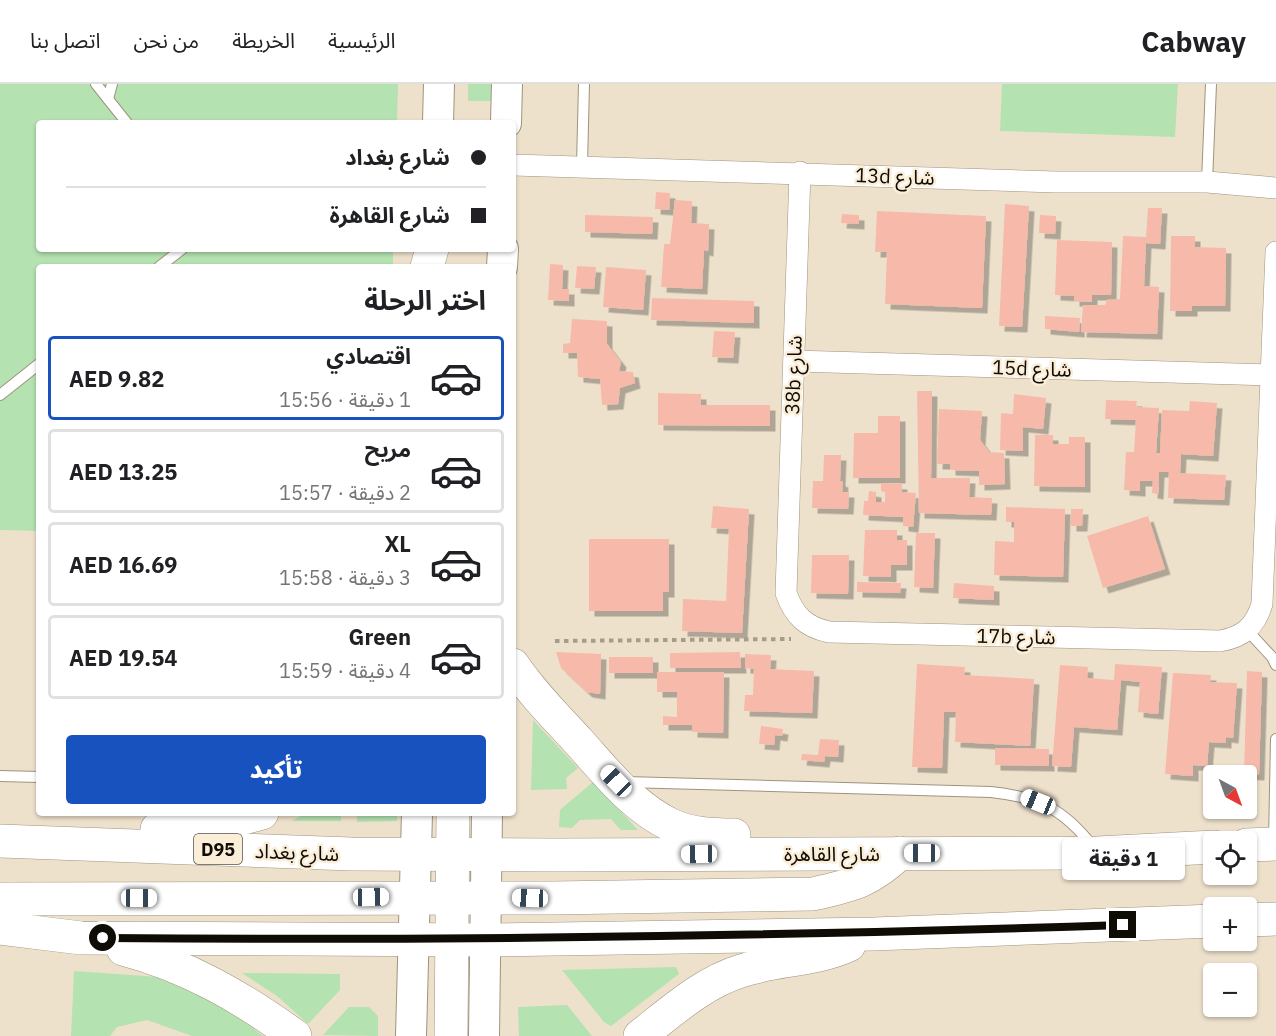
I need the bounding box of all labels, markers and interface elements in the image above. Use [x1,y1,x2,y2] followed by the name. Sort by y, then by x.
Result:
[1141,23,1246,60] text: Cabway
[30,26,100,54] text: اتصل بنا
[133,26,199,54] text: من نحن
[232,26,295,54] text: الخريطة
[328,26,396,54] text: الرئيسية
[345,142,450,171] text: شارع بغداد
[855,161,935,193] street label: 13d شارع
[330,200,450,229] text: شارع القاهرة
[364,282,486,317] text: اختر الرحلة
[778,335,810,415] street label: 38b شارع
[326,341,411,370] text: اقتصادي
[429,351,483,405] icon: car
[992,353,1072,385] street label: 15d شارع
[69,364,164,393] text: AED 9.82
[279,386,411,413] text: 1 دقيقة · 15:56
[365,434,411,463] text: مريح
[429,444,483,498] icon: car
[69,457,178,486] text: AED 13.25
[279,479,411,506] text: 2 دقيقة · 15:57
[385,529,411,558] text: XL
[429,537,483,591] icon: car
[69,550,178,579] text: AED 16.69
[279,564,411,591] text: 3 دقيقة · 15:58
[349,622,411,651] text: Green
[976,622,1056,652] street label: 17b شارع
[429,630,483,684] icon: car
[69,643,178,672] text: AED 19.54
[279,657,411,684] text: 4 دقيقة · 15:59
[66,735,486,804] button: تأكيد
[597,762,635,800] car
[1203,765,1257,819] north arrow
[1203,765,1257,1017] map controls
[1018,787,1058,817] car
[1203,831,1257,885] button: locate
[194,834,242,864] road number: D95
[254,837,340,869] street label: شارع بغداد
[1062,838,1184,880] callout: 1 دقيقة
[784,840,880,869] street label: شارع القاهرة
[904,844,940,862] car
[681,845,717,863] car
[1089,845,1158,872] text: 1 دقيقة
[353,888,389,906] car
[512,888,548,908] car
[121,889,157,907] car
[1203,897,1257,951] button: +
[1109,911,1136,938] route end
[89,924,116,951] route start
[1203,963,1257,1017] button: −

